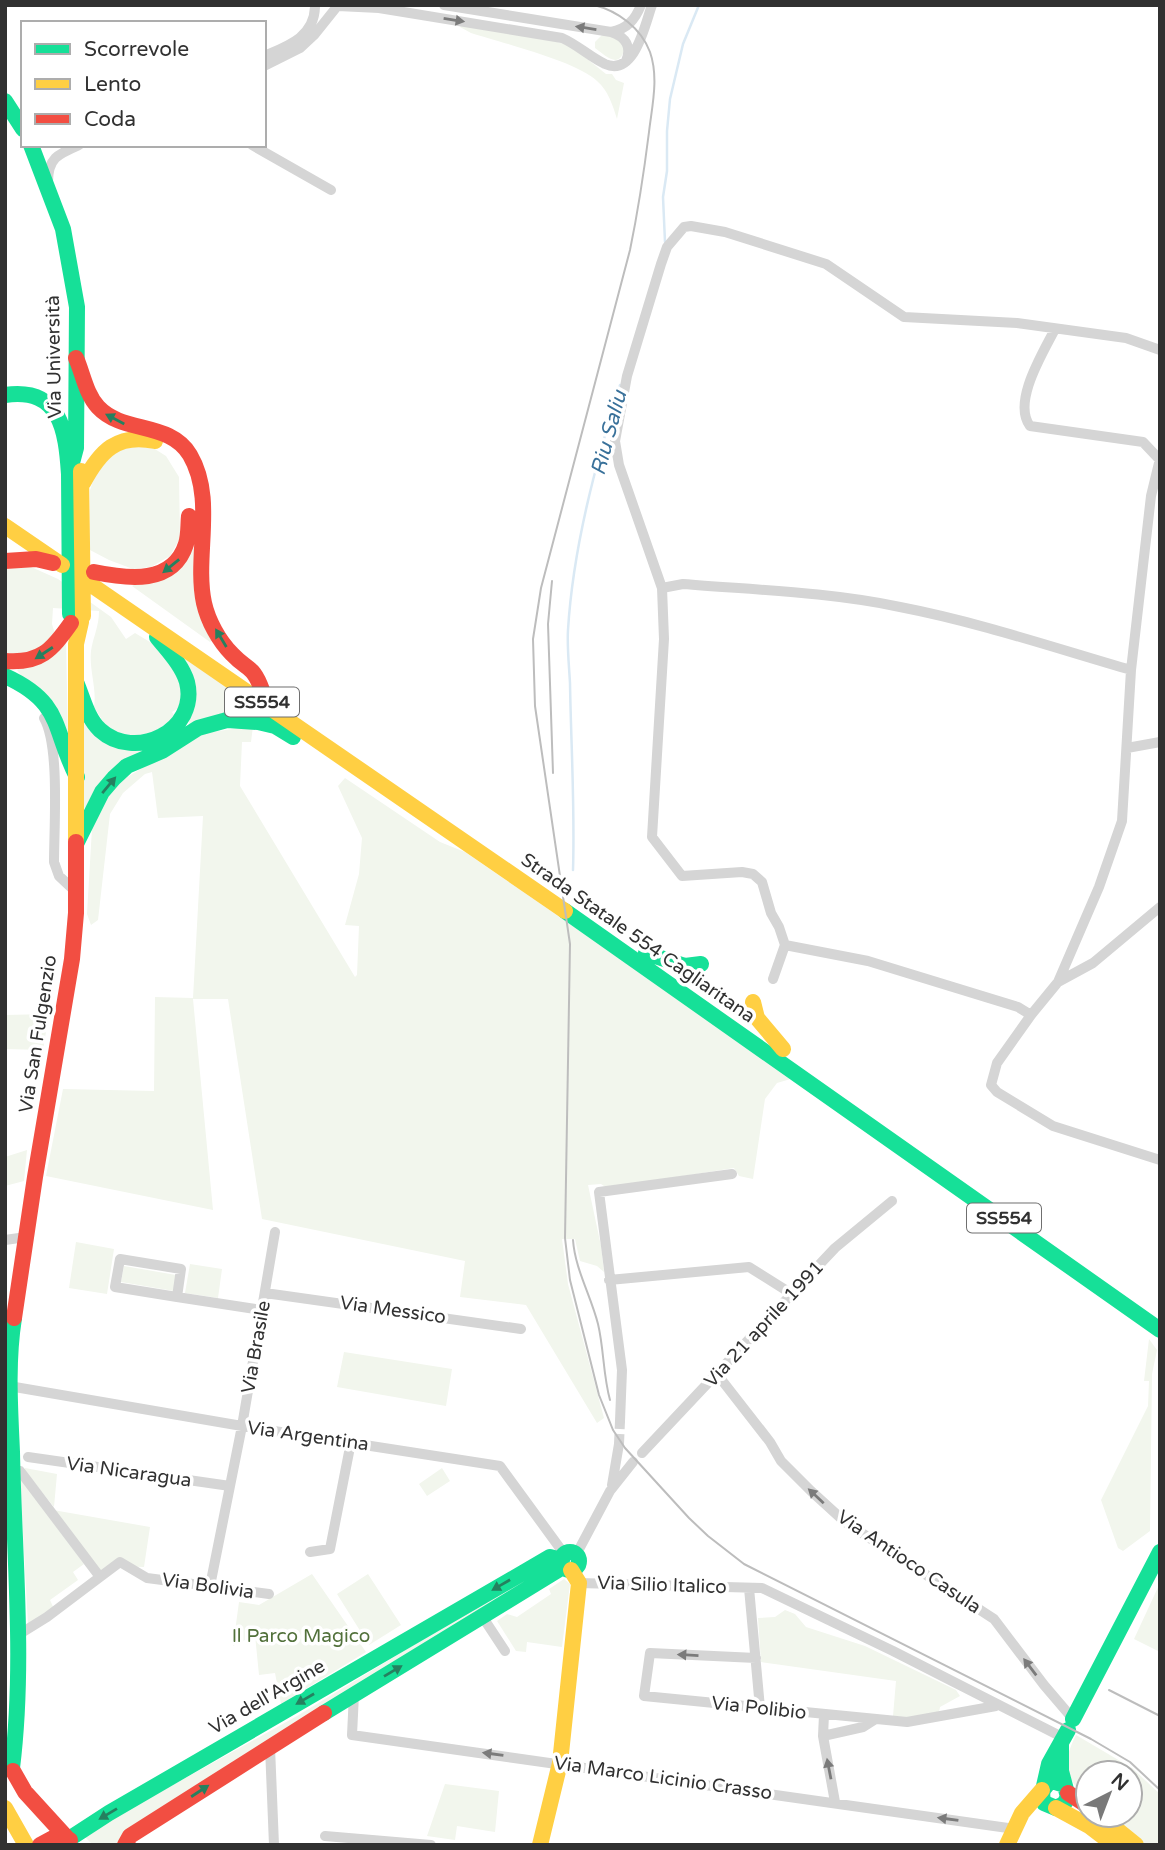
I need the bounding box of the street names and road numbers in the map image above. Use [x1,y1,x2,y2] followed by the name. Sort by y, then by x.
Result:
[42,295,66,419] street label: Via Università
[225,688,299,716] road number: SS554
[517,849,759,1027] street label: Strada Statale 554 Cagliaritana
[15,954,61,1114] street label: Via San Fulgenzio
[967,1204,1041,1232] road number: SS554
[700,1256,828,1392] street label: Via 21 aprile 1991
[339,1292,447,1328] street label: Via Messico
[237,1299,275,1395] street label: Via Brasile
[246,1417,370,1455] street label: Via Argentina
[65,1452,193,1492] street label: Via Nicaragua
[833,1506,985,1618] street label: Via Antioco Casula
[160,1569,256,1603] street label: Via Bolivia
[597,1572,727,1598] street label: Via Silio Italico
[205,1655,329,1739] street label: Via dell'Argine
[711,1692,807,1724] street label: Via Polibio
[553,1752,773,1804] street label: Via Marco Licinio Crasso

